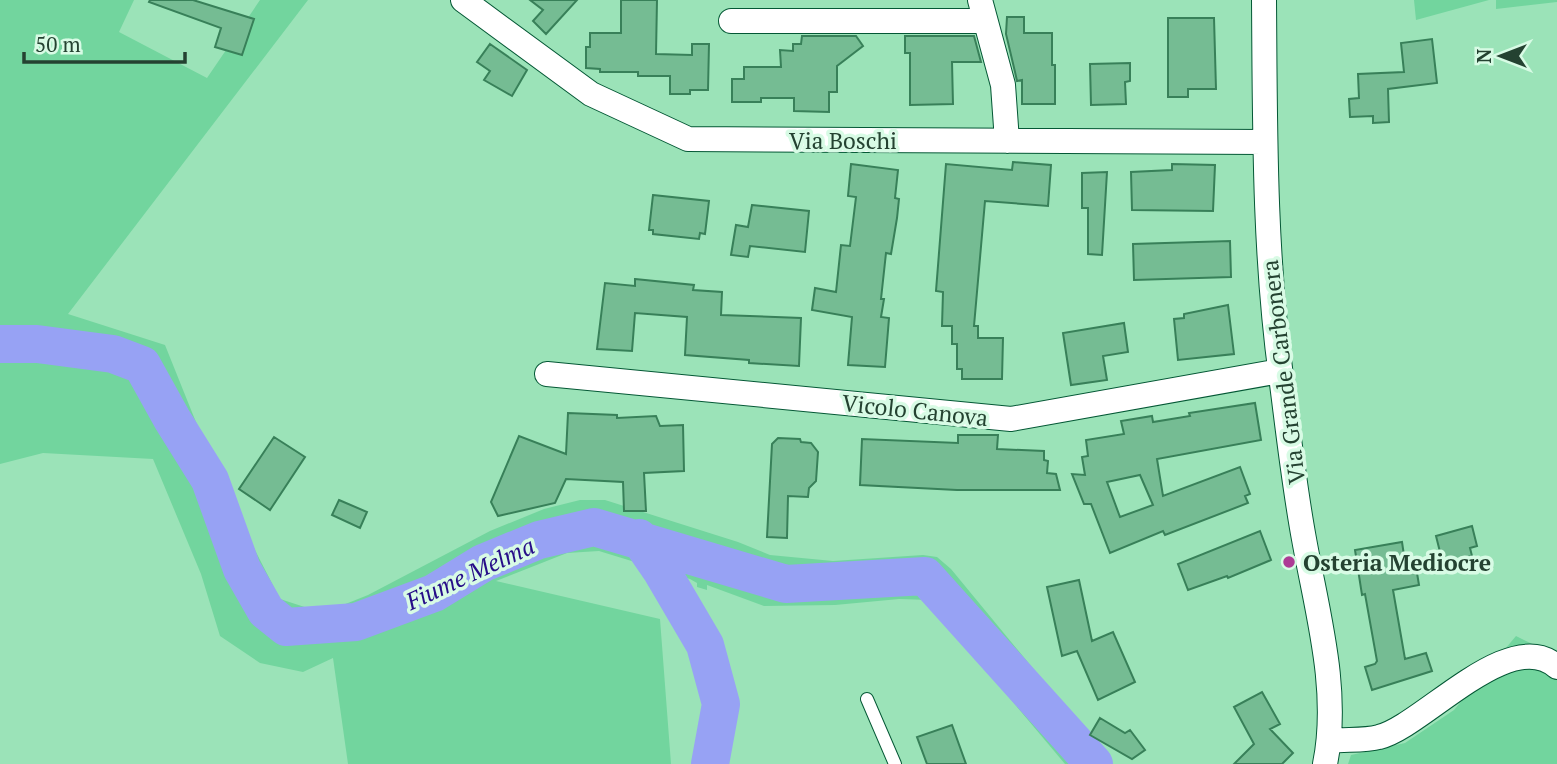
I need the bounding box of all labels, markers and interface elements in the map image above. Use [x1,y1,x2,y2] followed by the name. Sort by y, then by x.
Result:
[24,21,186,65] scale bar
[1466,21,1536,91] north arrow
[35,30,81,58] text: 50 m
[1471,48,1496,63] text: N
[789,125,897,156] street label: Via Boschi
[1254,258,1312,486] street label: Via Grande Carbonera
[840,387,990,433] street label: Vicolo Canova
[400,529,540,617] water label: Fiume Melma
[1303,547,1491,578] place label: Osteria Mediocre
[1281,554,1297,570] marker: Osteria Mediocre

